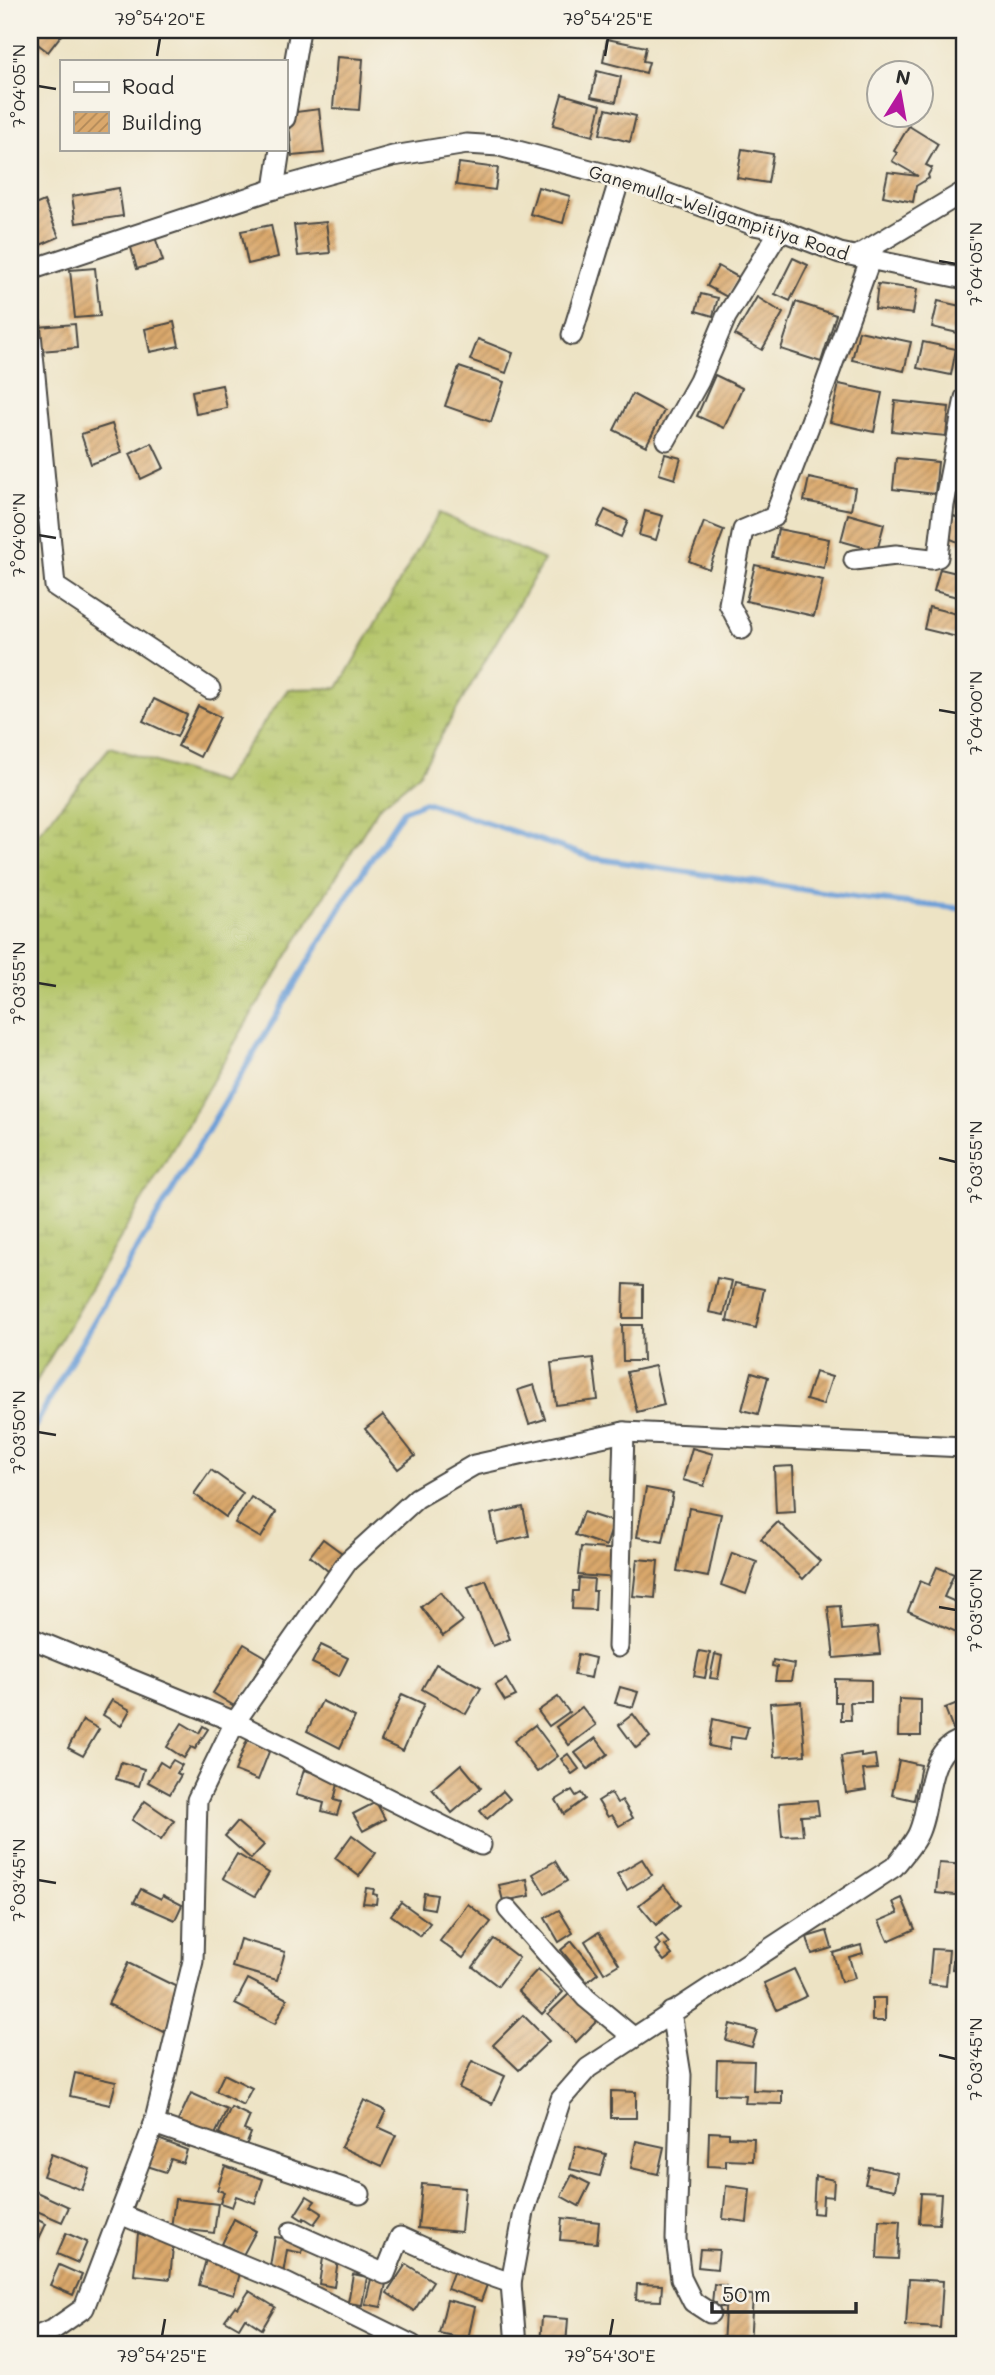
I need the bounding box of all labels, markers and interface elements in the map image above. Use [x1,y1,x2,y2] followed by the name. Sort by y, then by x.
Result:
[115,6,205,30] text: 79°54'20"E
[563,6,653,30] text: 79°54'25"E
[6,44,30,128] text: 7°04'05"N
[60,60,287,150] legend
[866,60,936,130] north arrow
[894,63,913,90] text: N
[122,72,174,99] text: Road
[122,108,202,135] text: Building
[586,159,852,265] street label: Ganemulla-Weligampitiya Road
[963,222,987,306] text: 7°04'05"N
[6,493,30,577] text: 7°04'00"N
[963,671,987,755] text: 7°04'00"N
[6,941,30,1025] text: 7°03'55"N
[963,1120,987,1204] text: 7°03'55"N
[6,1390,30,1474] text: 7°03'50"N
[963,1568,987,1652] text: 7°03'50"N
[6,1838,30,1922] text: 7°03'45"N
[963,2017,987,2101] text: 7°03'45"N
[712,2270,855,2314] scale bar
[722,2280,771,2307] text: 50 m
[117,2343,207,2367] text: 79°54'25"E
[565,2343,655,2367] text: 79°54'30"E

